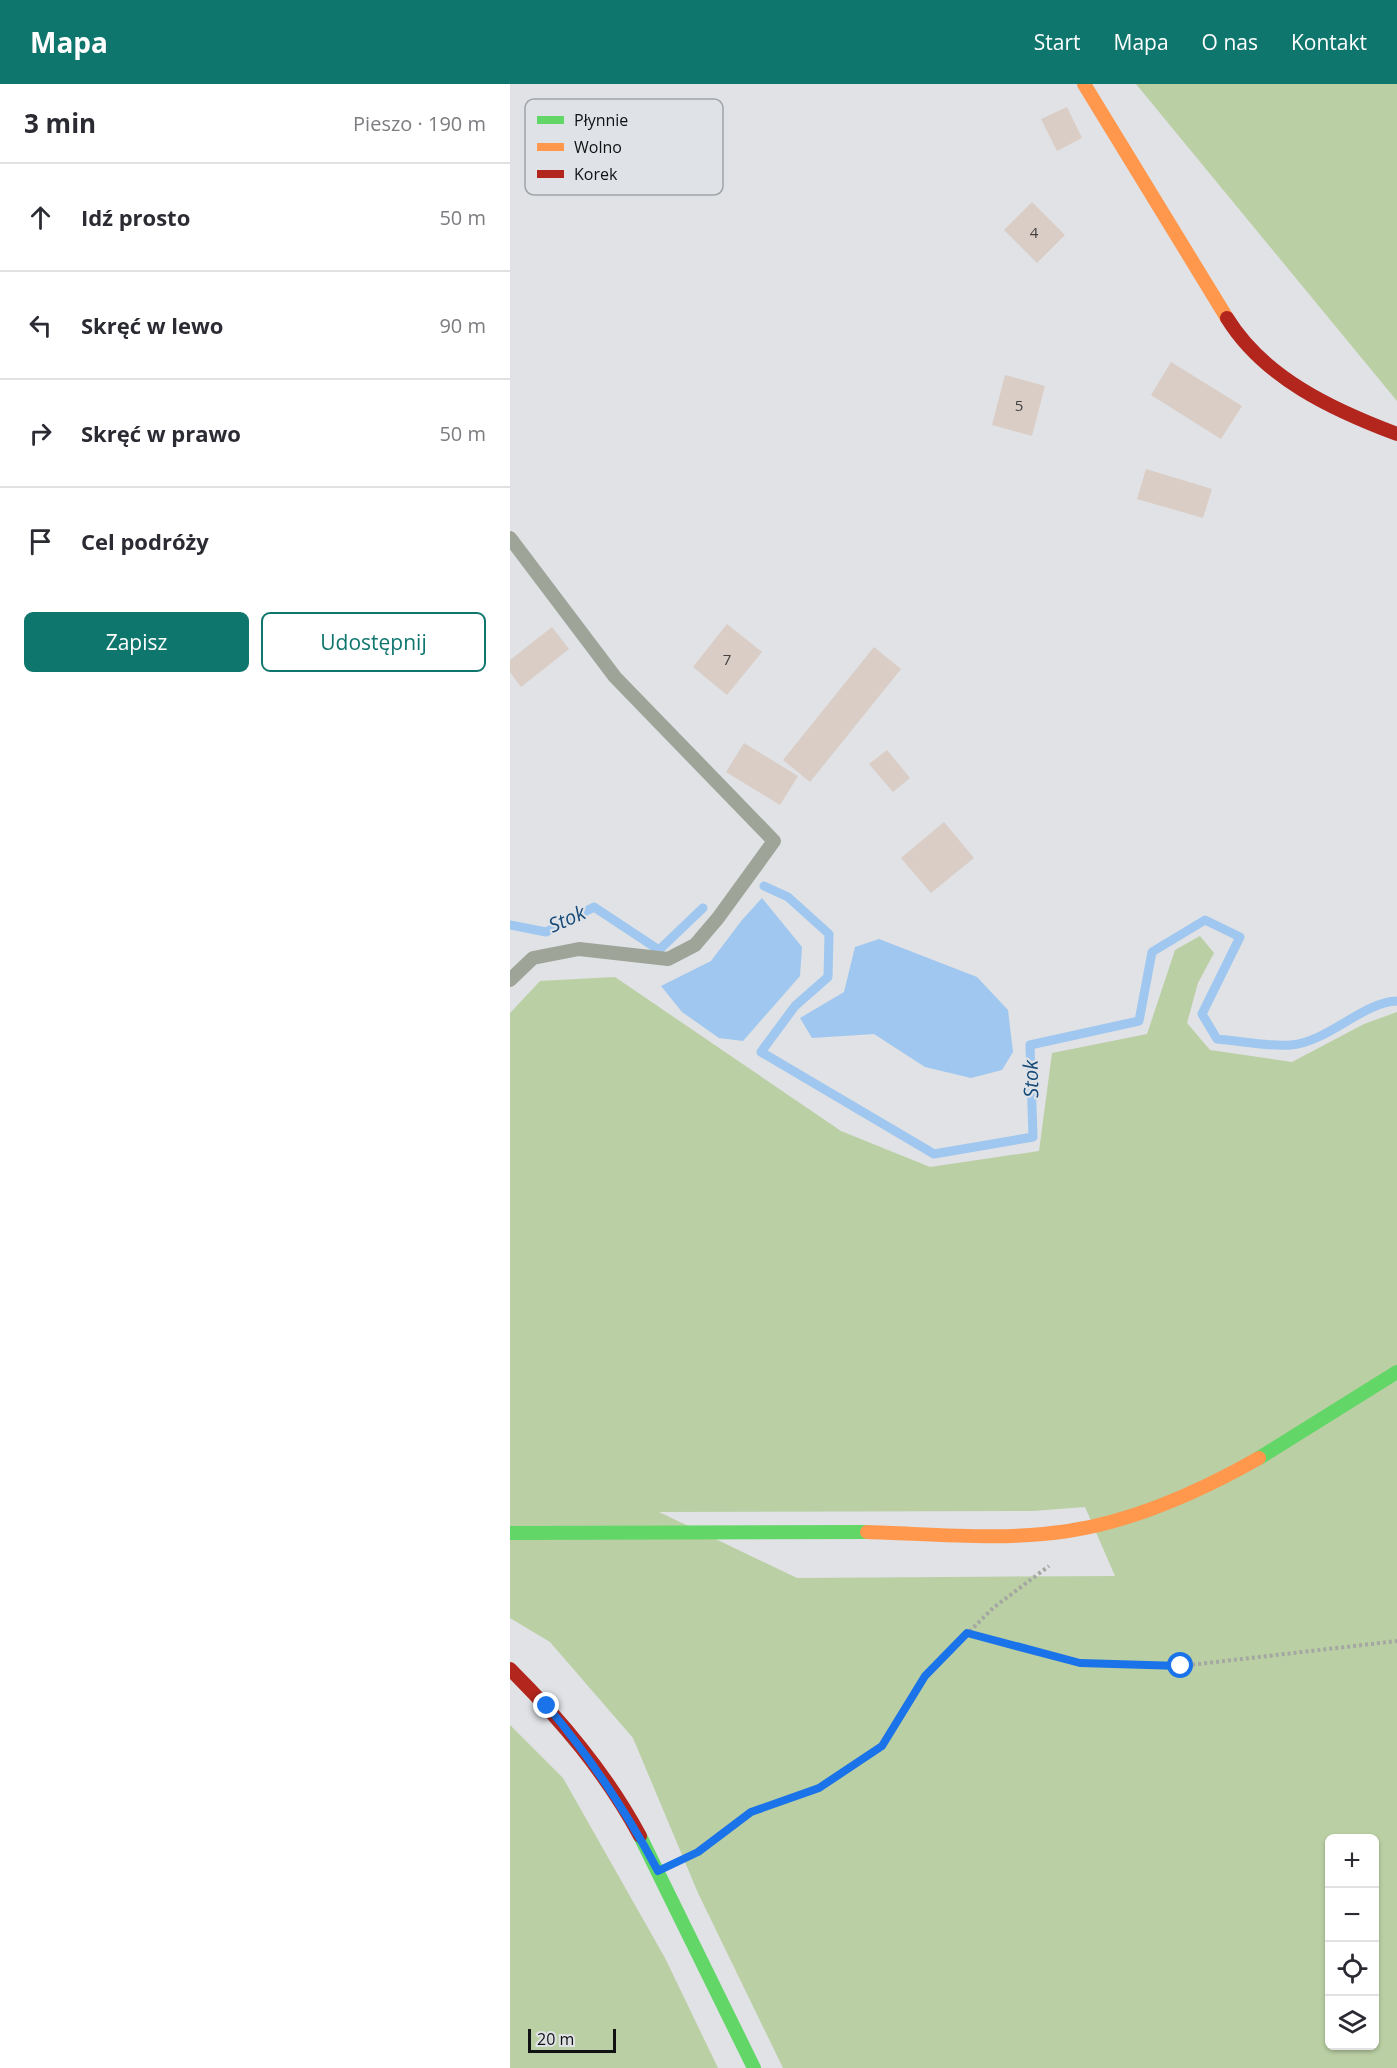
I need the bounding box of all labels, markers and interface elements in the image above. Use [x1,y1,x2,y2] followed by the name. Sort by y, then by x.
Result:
[30,23,108,61] text: Mapa
[1034,28,1081,56] text: Start
[1114,28,1169,56] text: Mapa
[1202,28,1258,56] text: O nas
[1291,28,1367,56] text: Kontakt
[525,99,723,195] legend
[24,105,96,141] text: 3 min
[574,109,628,131] text: Płynnie
[353,110,486,137] text: Pieszo · 190 m
[574,136,622,158] text: Wolno
[574,163,618,185] text: Korek
[24,201,57,234] icon: ahead
[81,202,190,232] text: Idź prosto
[439,204,486,231] text: 50 m
[1030,222,1039,242] house number: 4
[24,309,57,342] icon: left
[81,310,223,340] text: Skręć w lewo
[439,312,486,339] text: 90 m
[1015,395,1023,415] house number: 5
[24,417,57,450] icon: right
[81,418,241,448] text: Skręć w prawo
[439,420,486,447] text: 50 m
[24,525,57,558] icon: arrive
[81,526,209,556] text: Cel podróży
[24,612,249,672] button: Zapisz
[261,612,486,672] button: Udostępnij
[723,649,731,669] house number: 7
[544,898,591,939] water label: Stok
[1017,1059,1044,1098] water label: Stok
[1167,1652,1193,1678] route start
[533,1692,559,1718] route end
[1325,1834,1379,2050] map controls
[1325,1834,1379,1888] button: +
[1325,1888,1379,1942] button: −
[1325,1942,1379,1996] button: locate
[1325,1996,1379,2050] button: layers
[528,2026,616,2054] scale bar
[537,2028,574,2050] text: 20 m

